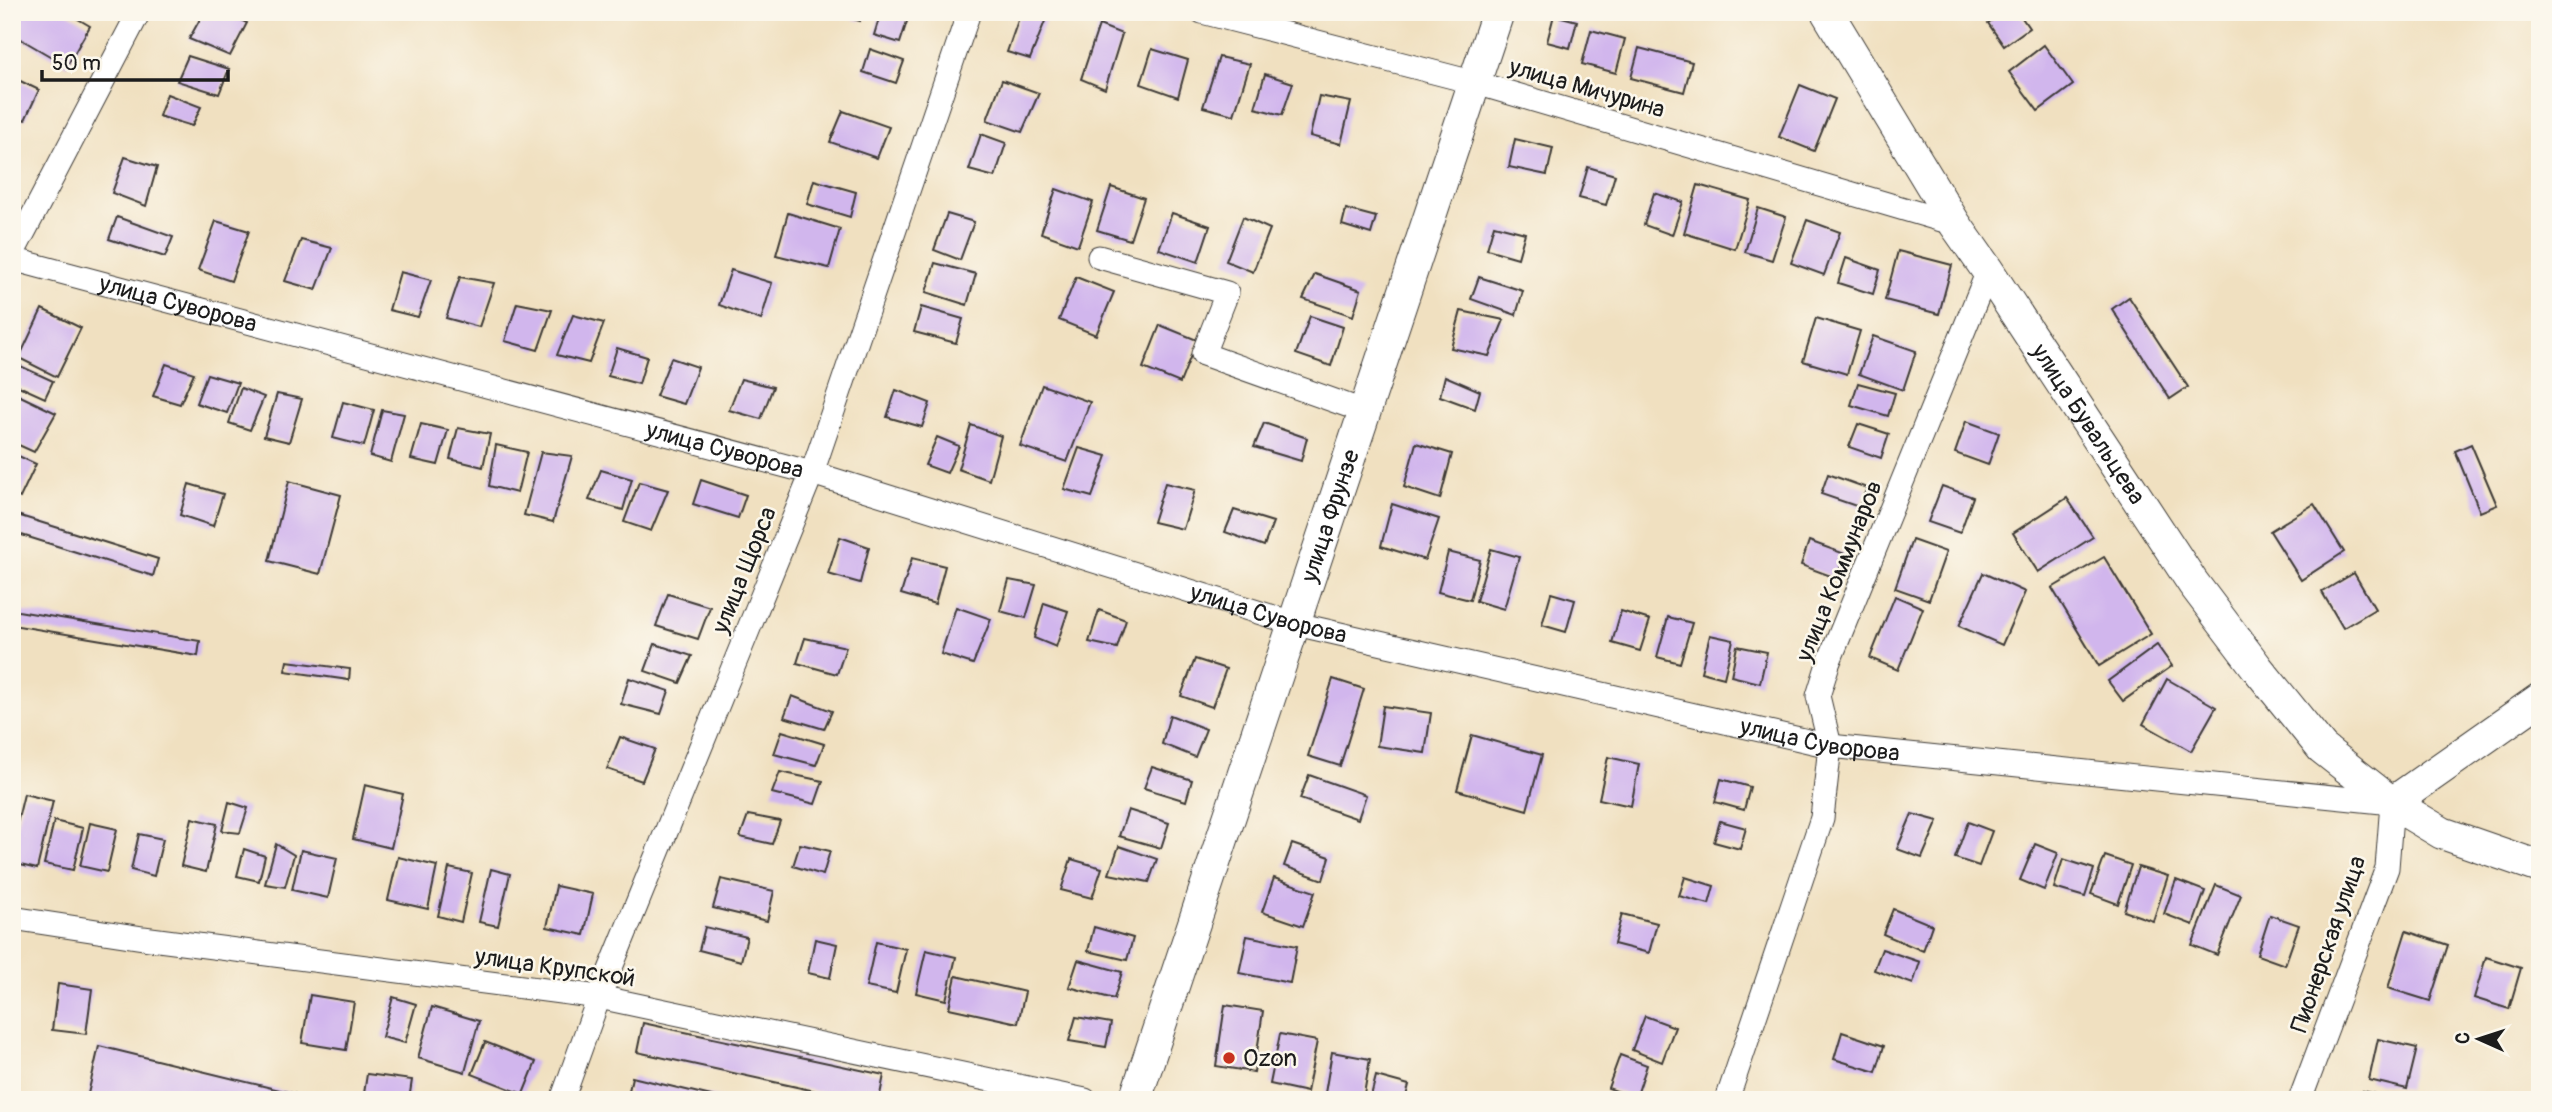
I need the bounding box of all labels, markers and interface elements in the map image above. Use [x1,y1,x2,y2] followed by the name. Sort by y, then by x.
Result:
[42,38,228,82] scale bar
[52,50,101,77] text: 50 m
[1505,52,1668,125] street label: улица Мичурина
[95,269,260,339] street label: улица Суворова
[2024,338,2151,510] street label: улица Бувальцева
[642,415,807,485] street label: улица Суворова
[1295,446,1366,587] street label: улица Фрунзе
[1790,476,1889,667] street label: улица Коммунаров
[706,503,783,639] street label: улица Щорса
[1185,578,1350,650] street label: улица Суворова
[1736,712,1901,768] street label: улица Суворова
[2285,852,2372,1036] street label: Пионерская улица
[472,942,637,993] street label: улица Крупской
[2444,1004,2514,1074] north arrow
[2451,1031,2475,1045] text: С
[1243,1044,1297,1073] place label: Ozon
[1221,1050,1237,1066] marker: Ozon

